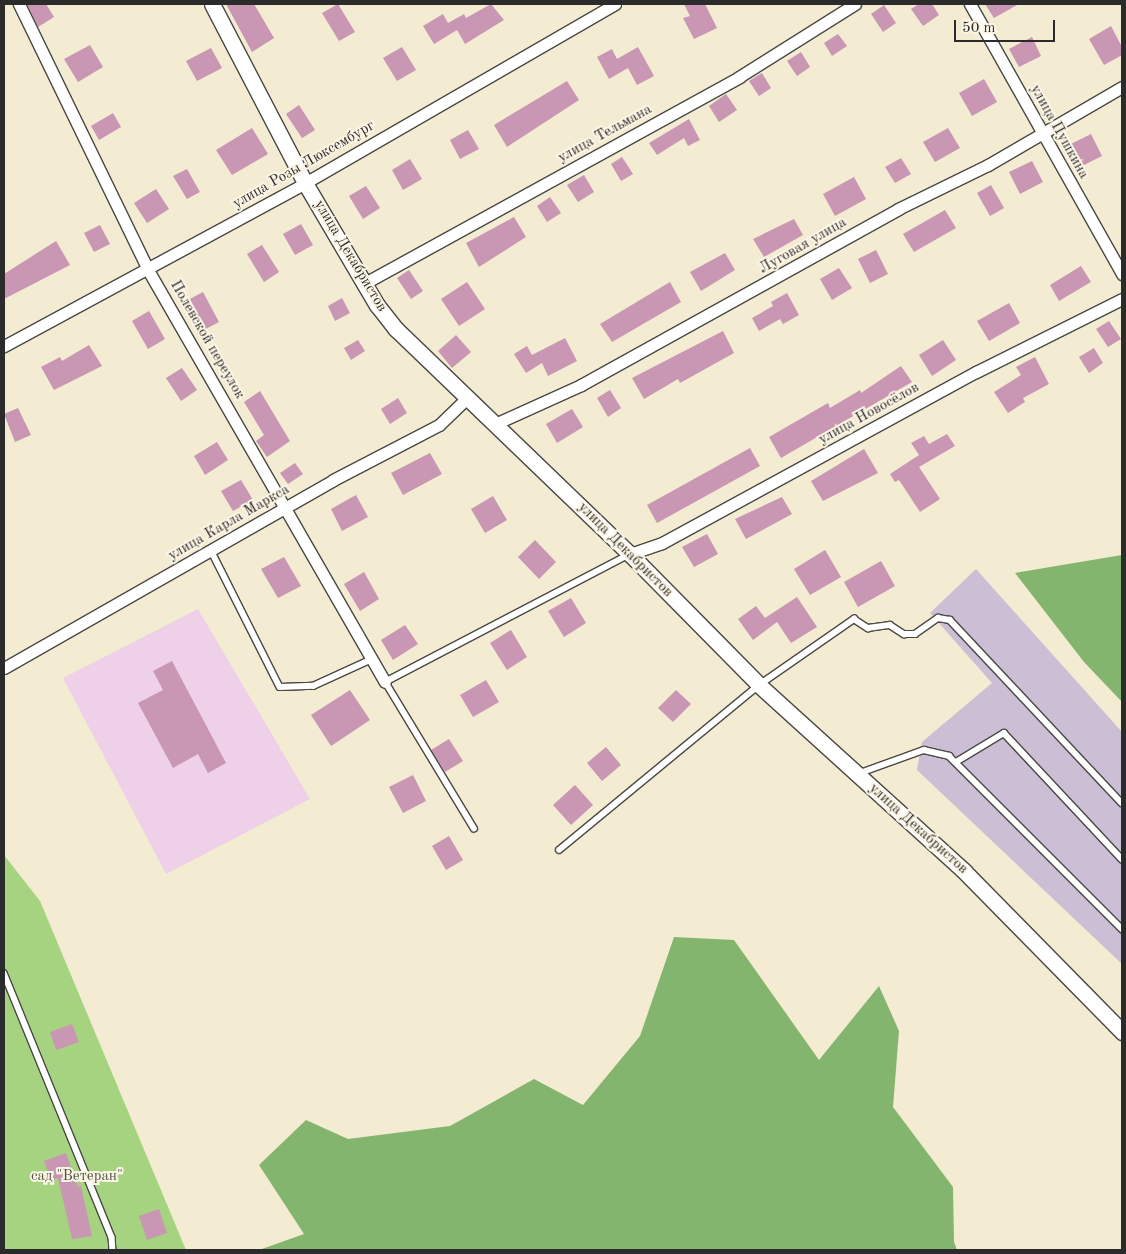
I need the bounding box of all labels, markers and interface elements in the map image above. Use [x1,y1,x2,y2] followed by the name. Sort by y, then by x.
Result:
[956,10,1057,42] scale bar
[962,21,996,36] text: 50 m
[1026,82,1092,182] street label: улица Пушкина
[555,101,655,167] street label: улица Тельмана
[230,117,378,213] street label: улица Розы Люксембург
[310,197,390,315] street label: улица Декабристов
[756,214,850,278] street label: Луговая улица
[166,277,248,403] street label: Полевской переулок
[816,379,922,449] street label: улица Новосёлов
[165,481,293,565] street label: улица Карла Маркса
[574,499,676,601] street label: улица Декабристов
[865,780,971,878] street label: улица Декабристов
[31,1168,123,1186] park label: сад "Ветеран"

